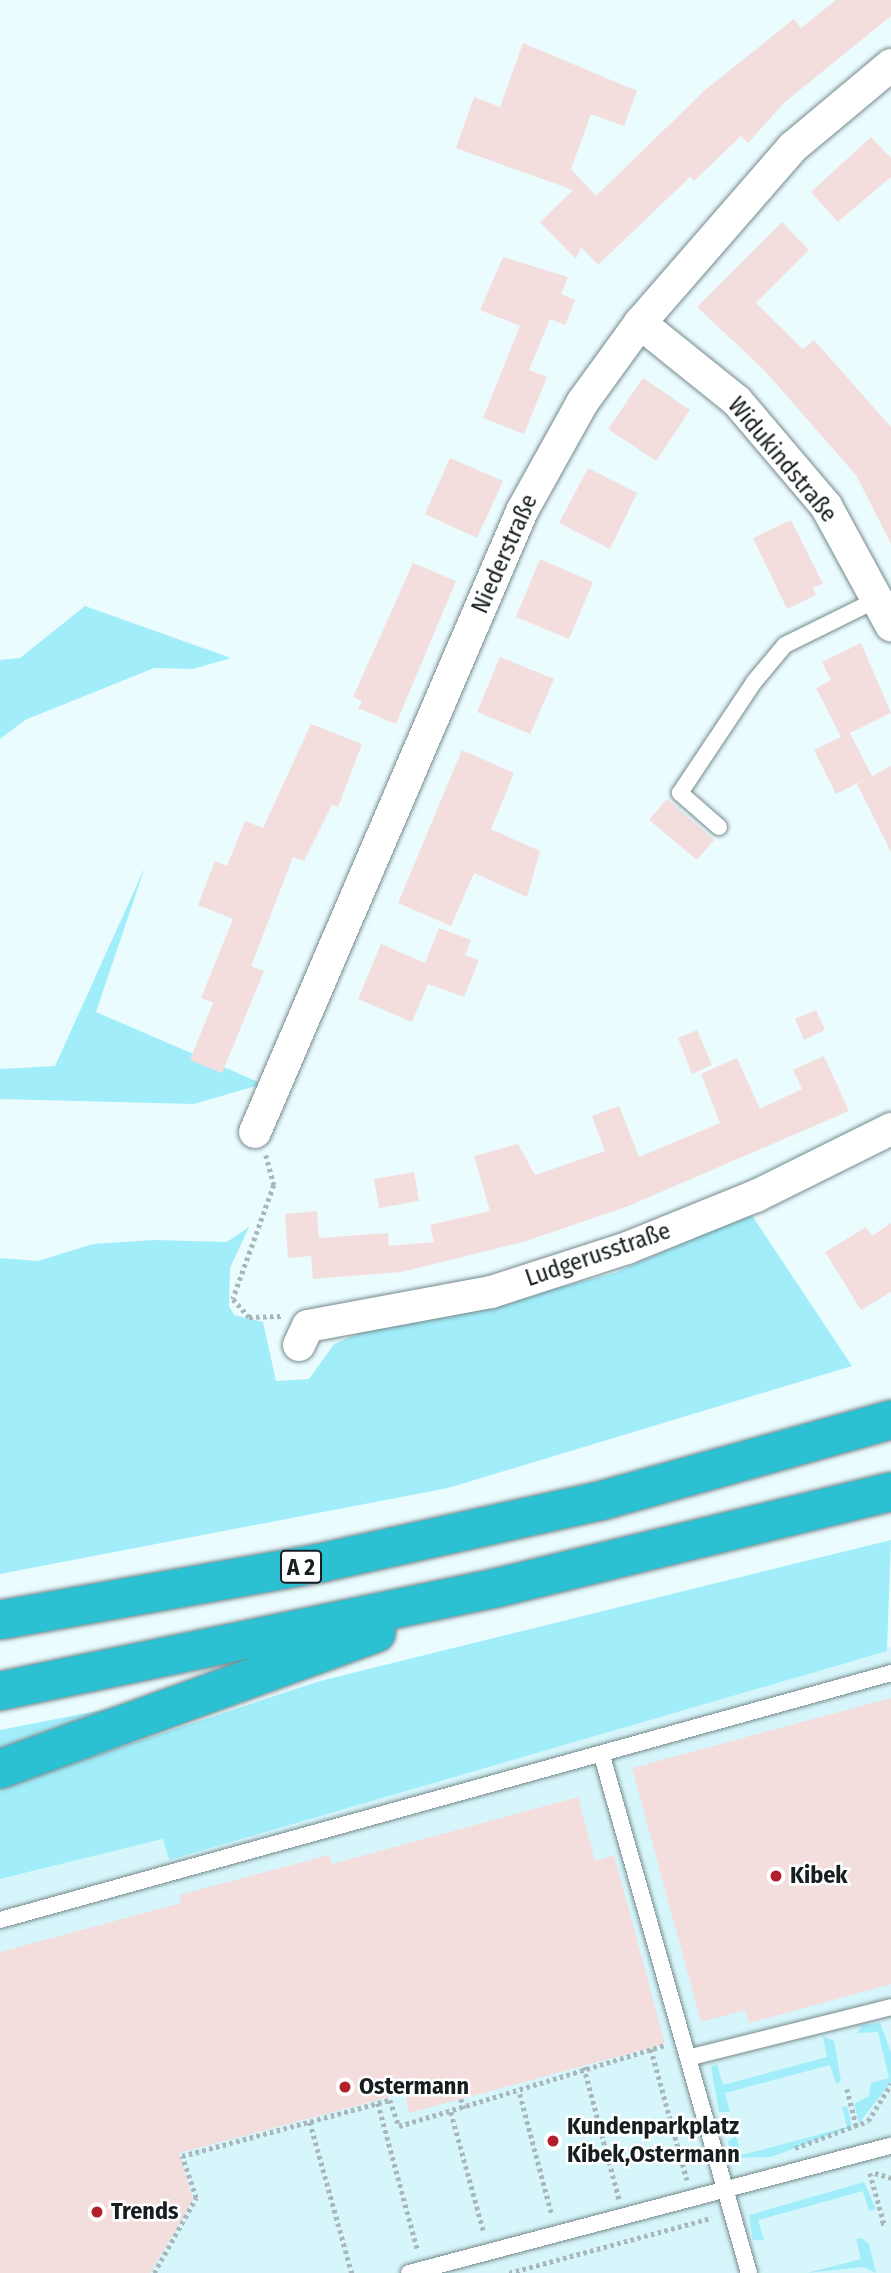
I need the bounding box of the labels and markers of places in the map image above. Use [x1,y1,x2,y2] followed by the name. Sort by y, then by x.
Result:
[790,1862,848,1890] place label: Kibek
[768,1868,784,1884] marker: Kibek
[359,2073,469,2101] place label: Ostermann
[337,2079,353,2095] marker: Ostermann
[567,2113,740,2169] place label: Kundenparkplatz Kibek,Ostermann
[545,2133,561,2149] marker: Kundenparkplatz Kibek,Ostermann
[111,2198,178,2226] place label: Trends
[89,2204,105,2220] marker: Trends

